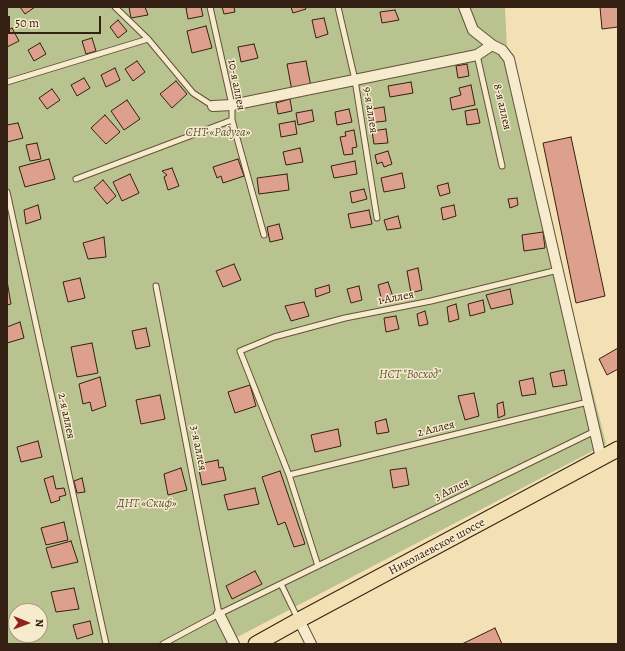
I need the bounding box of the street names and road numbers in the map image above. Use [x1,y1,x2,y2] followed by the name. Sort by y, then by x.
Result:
[224,58,248,112] street label: 10-я аллея
[490,83,514,131] street label: 8-я аллея
[359,86,381,134] street label: 9-я аллея
[377,287,415,309] street label: 1 Аллея
[54,392,78,440] street label: 2-я аллея
[416,417,456,441] street label: 2 Аллея
[187,424,209,472] street label: 3-я аллея
[432,475,472,505] street label: 3 Аллея
[386,515,488,579] street label: Николаевское шоссе

